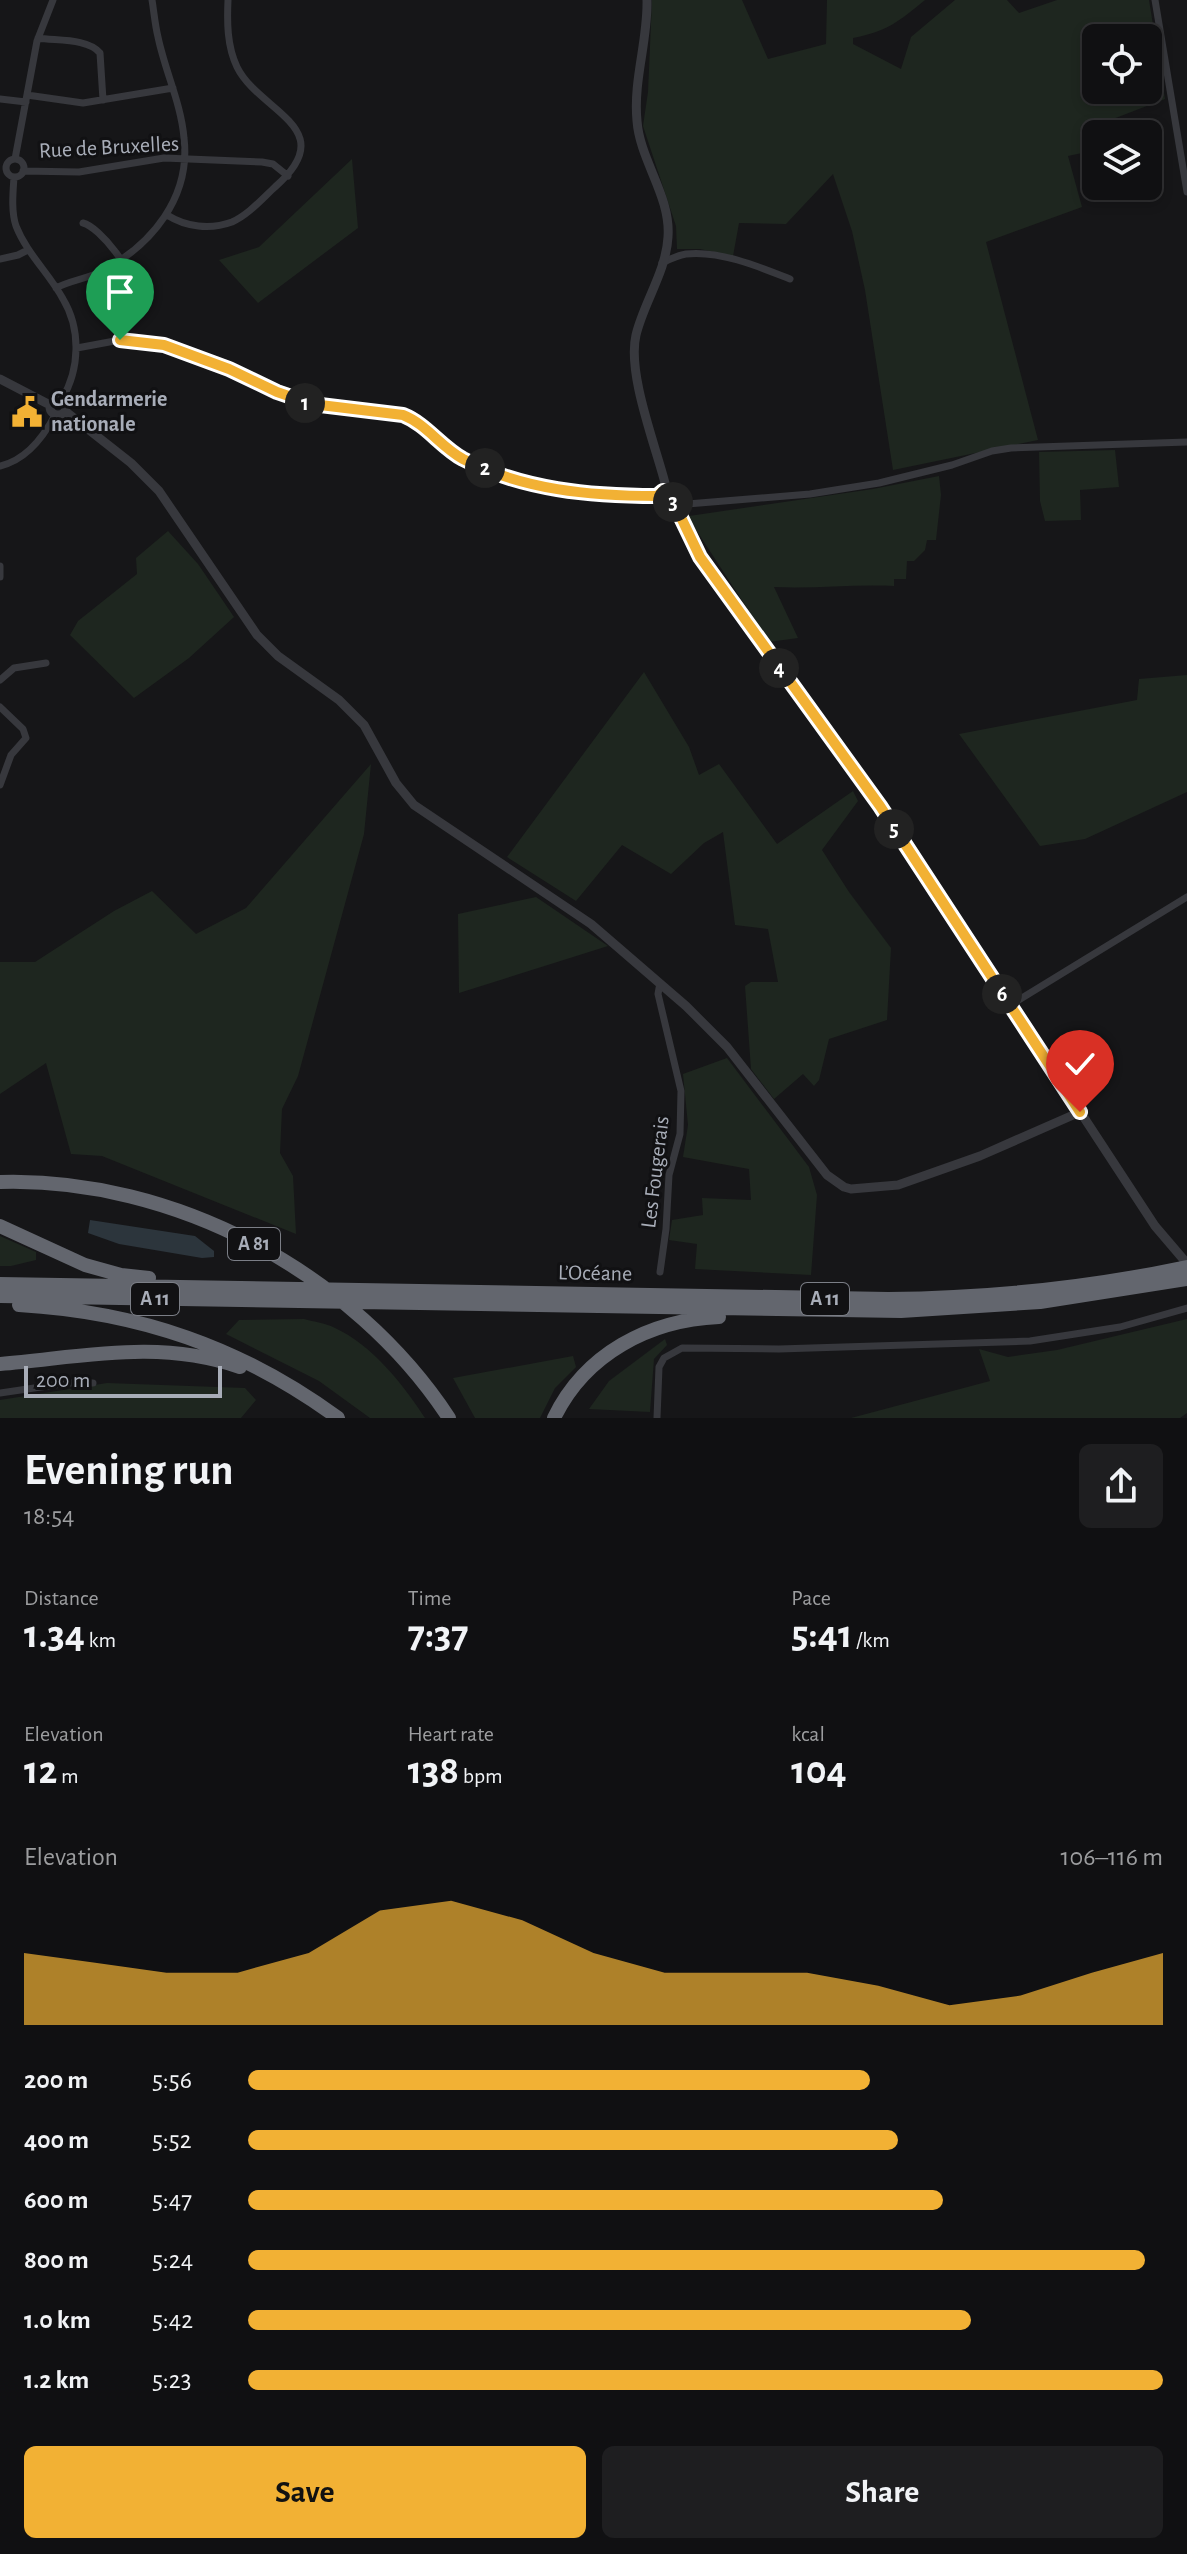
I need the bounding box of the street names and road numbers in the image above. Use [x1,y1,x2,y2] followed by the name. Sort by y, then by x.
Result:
[38,132,180,162] street label: Rue de Bruxelles
[637,1115,673,1229] street label: Les Fougerais
[228,1228,280,1260] road number: A 81
[558,1261,632,1285] street label: L’Océane
[131,1283,179,1315] road number: A 11
[801,1283,849,1315] road number: A 11

